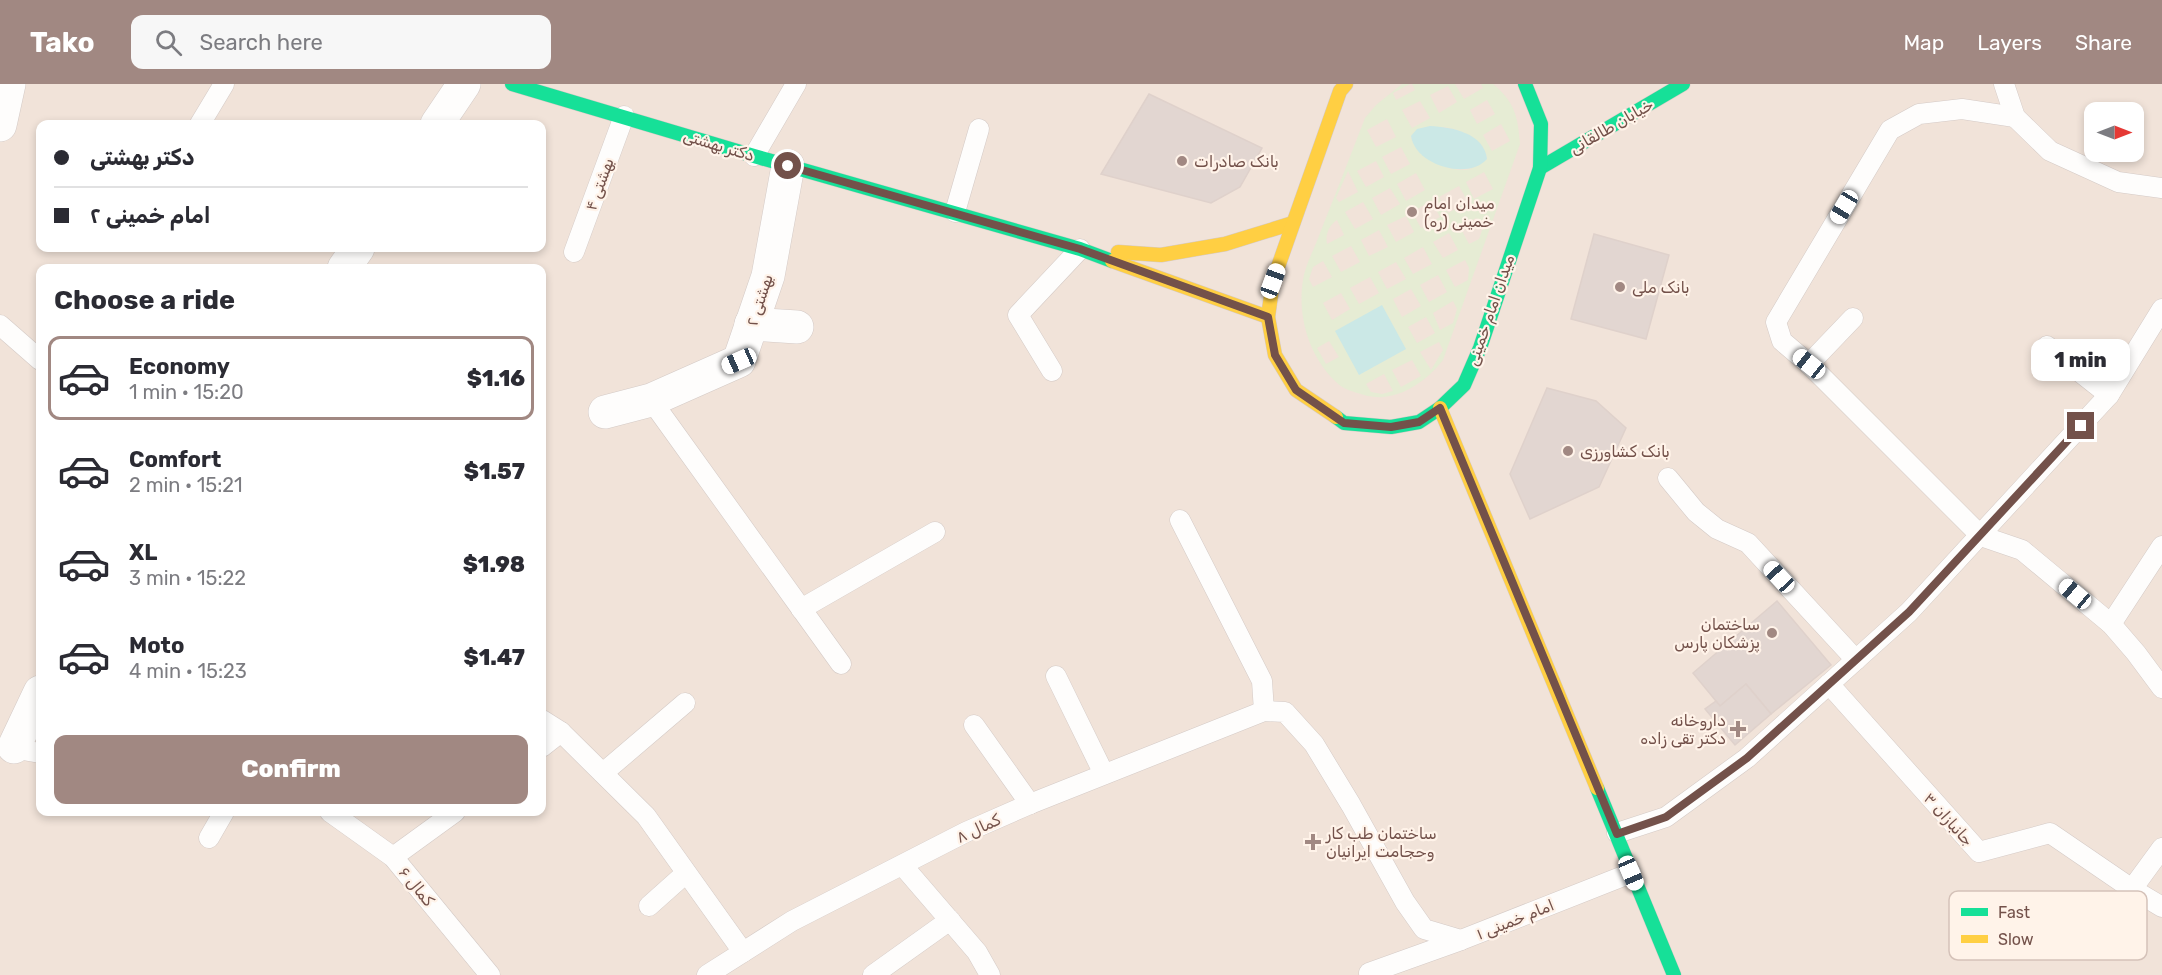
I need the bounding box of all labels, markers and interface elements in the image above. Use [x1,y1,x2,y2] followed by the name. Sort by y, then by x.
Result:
[131,15,551,69] search box
[30,26,95,59] text: Tako
[152,26,185,59] icon: search
[200,29,323,56] text: Search here
[1903,30,1944,55] text: Map
[1977,30,2042,55] text: Layers
[2075,30,2132,55] text: Share
[1566,95,1657,158] street label: خیابان طالقانی
[2084,102,2144,162] north arrow
[2084,102,2144,162] map controls
[681,126,757,166] street label: دکتر بهشتی
[90,144,194,171] text: دکتر بهشتی
[774,152,801,179] route start
[1194,152,1279,172] place label: بانک صادرات
[1175,154,1189,168] marker: بانک صادرات
[581,155,619,213] street label: بهشتی ۴
[1827,187,1861,227] car
[1424,194,1495,232] place label: میدان امام خمینی (ره)
[90,202,211,229] text: امام خمینی ۲
[1405,205,1419,219] marker: میدان امام خمینی (ره)
[1463,252,1519,369] street label: میدان امام خمینی
[1258,261,1288,301] car
[742,272,778,329] street label: بهشتی ۲
[1632,278,1690,297] place label: بانک ملی
[1613,280,1627,294] marker: بانک ملی
[54,284,235,316] text: Choose a ride
[2032,339,2130,381] callout: 1 min
[719,345,759,377] car
[1789,346,1829,382] car
[2054,348,2107,372] text: 1 min
[57,351,111,405] icon: car
[129,353,230,380] text: Economy
[467,365,525,392] text: $1.16
[129,380,244,404] text: 1 min · 15:20
[2067,412,2094,439] route end
[1580,442,1670,462] place label: بانک کشاورزی
[57,444,111,498] icon: car
[1561,444,1575,458] marker: بانک کشاورزی
[129,446,221,473] text: Comfort
[464,458,525,485] text: $1.57
[129,473,243,497] text: 2 min · 15:21
[57,537,111,591] icon: car
[129,539,157,566] text: XL
[463,551,525,578] text: $1.98
[1760,558,1798,596] car
[129,566,246,590] text: 3 min · 15:22
[2055,576,2095,612] car
[1674,615,1760,653] place label: ساختمان پزشکان پارس
[1765,626,1779,640] marker: ساختمان پزشکان پارس
[57,630,111,684] icon: car
[129,632,184,659] text: Moto
[464,644,525,671] text: $1.47
[129,659,247,683] text: 4 min · 15:23
[1640,711,1726,749] place label: داروخانه دکتر تقی زاده
[1731,722,1745,736] marker: داروخانه دکتر تقی زاده
[54,735,528,804] button: Confirm
[1919,789,1977,851] street label: جانبازان ۳
[953,810,1004,847] street label: کمال ۸
[1325,824,1437,862] place label: ساختمان طب کار و‌حجامت ایرانیان
[1304,833,1322,851] marker: ساختمان طب کار و‌حجامت ایرانیان
[1616,853,1646,893] car
[395,863,439,910] street label: کمال ۶
[1949,891,2147,960] legend
[1474,895,1557,945] street label: امام خمینی ۱
[1998,903,2030,922] text: Fast
[1998,930,2034,949] text: Slow

